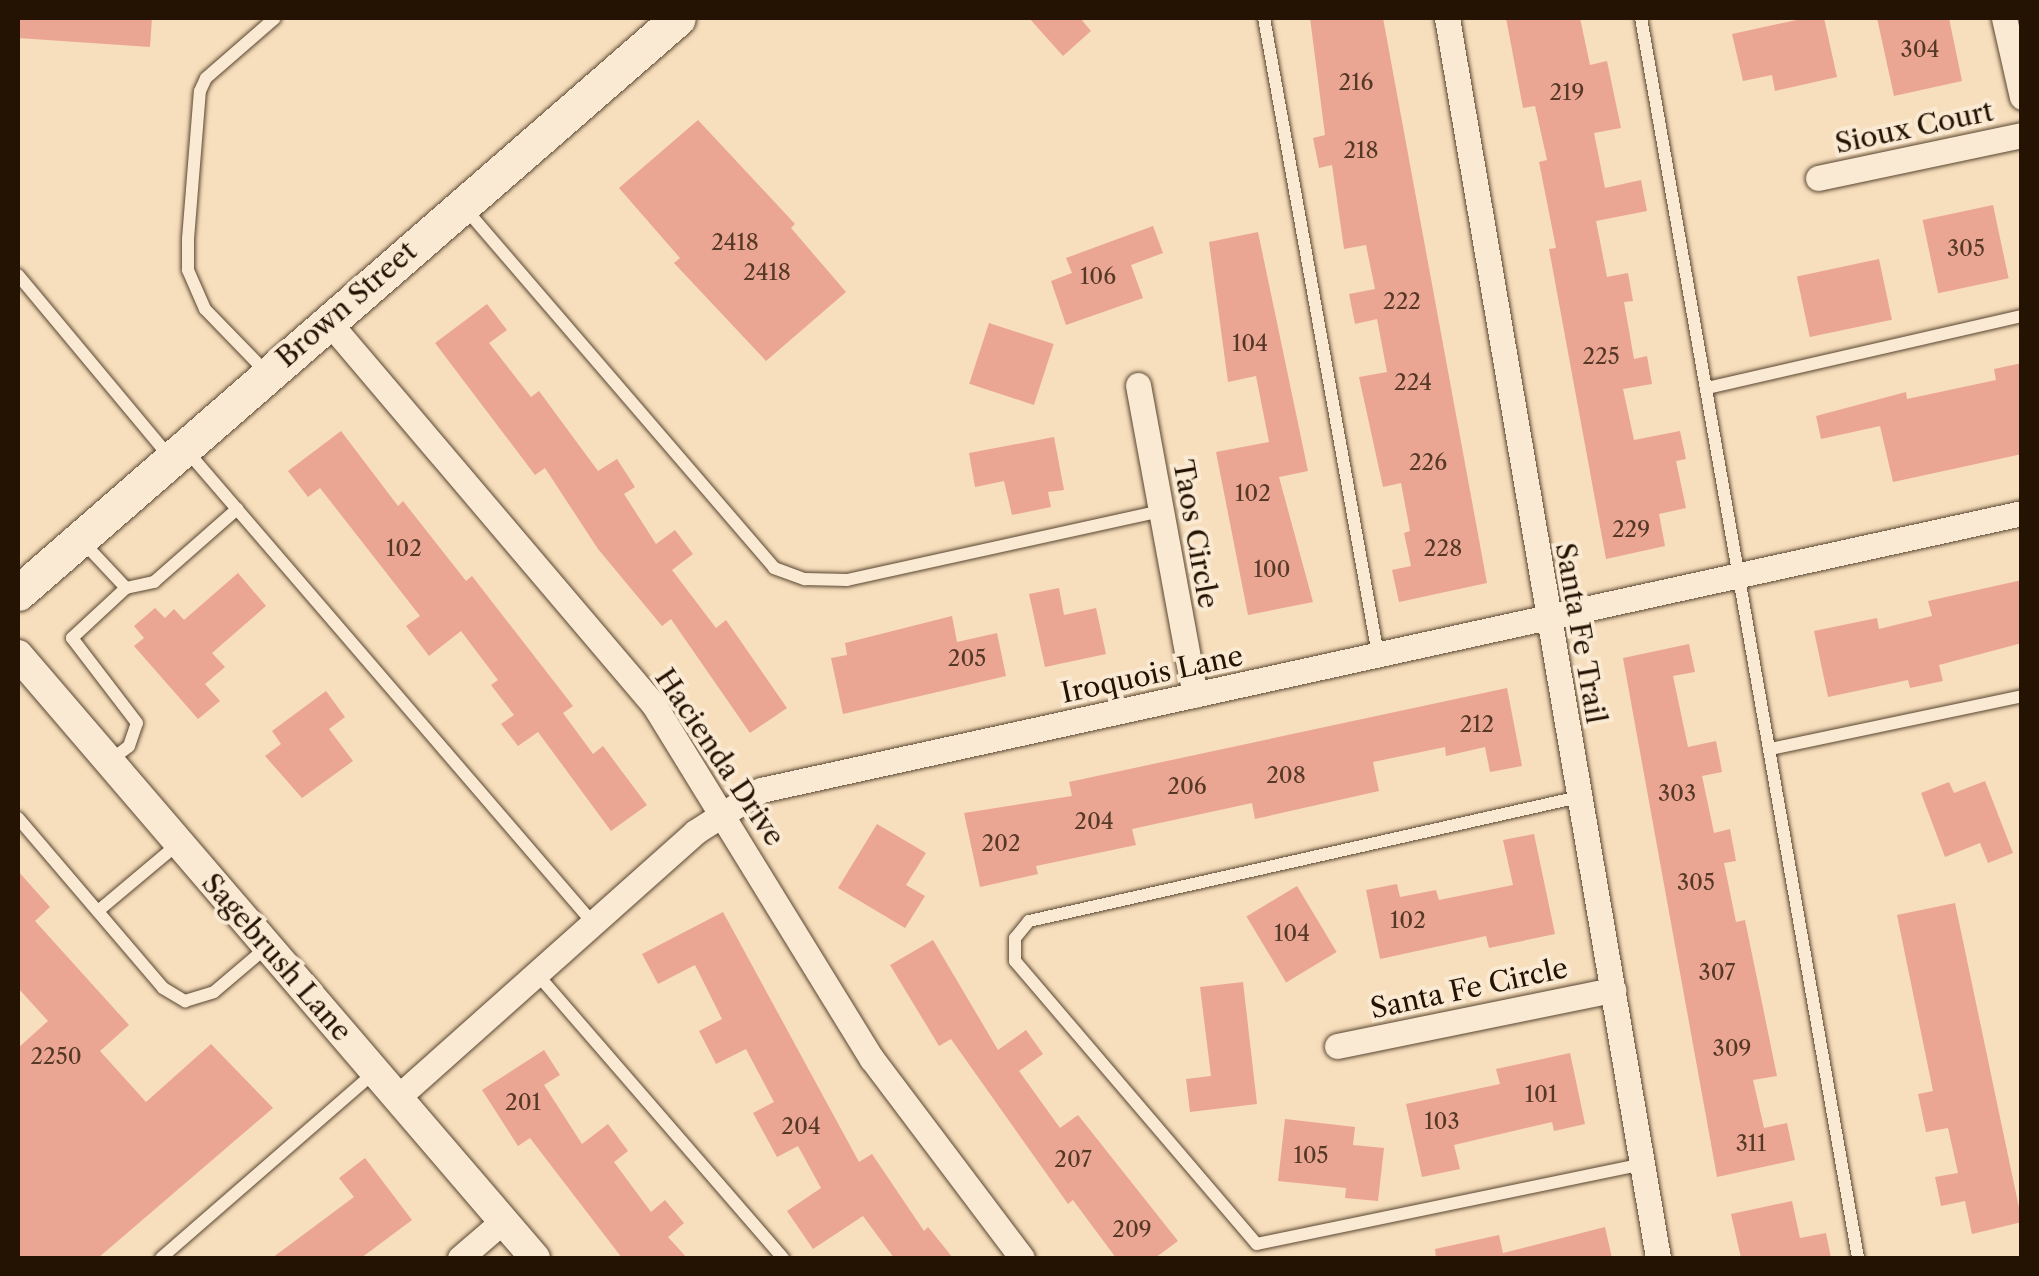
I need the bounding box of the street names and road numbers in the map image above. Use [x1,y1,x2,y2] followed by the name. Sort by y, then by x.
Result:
[1832,94,1996,160] street label: Sioux Court
[269,234,423,374] street label: Brown Street
[1166,457,1226,611] street label: Taos Circle
[1549,540,1613,726] street label: Santa Fe Trail
[1058,638,1246,710] street label: Iroquois Lane
[648,662,792,852] street label: Hacienda Drive
[195,866,359,1048] street label: Sagebrush Lane
[1367,951,1571,1025] street label: Santa Fe Circle

